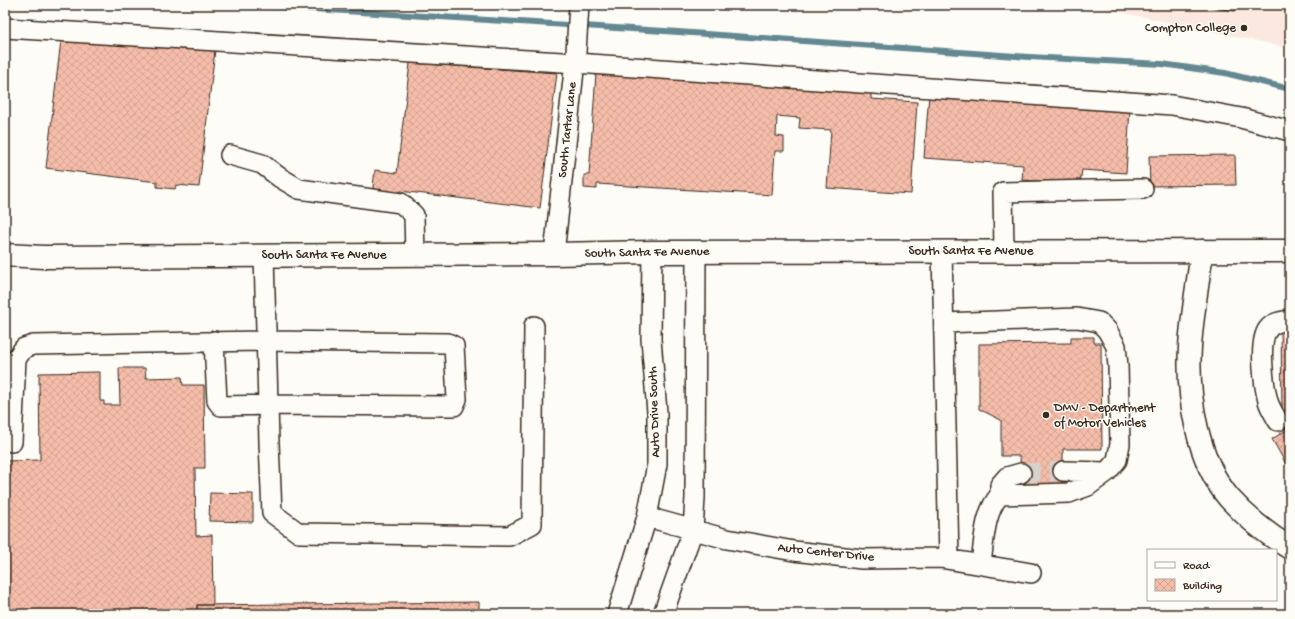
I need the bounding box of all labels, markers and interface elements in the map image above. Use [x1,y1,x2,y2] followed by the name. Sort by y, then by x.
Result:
[1145,21,1236,36] place label: Compton College
[1239,23,1249,33] marker: Compton College
[556,81,581,179] street label: South Tartar Lane
[584,244,710,262] street label: South Santa Fe Avenue
[909,244,1034,259] street label: South Santa Fe Avenue
[262,248,387,263] street label: South Santa Fe Avenue
[646,366,664,458] street label: Auto Drive South
[1053,401,1157,431] place label: DMV - Department of Motor Vehicles
[1041,410,1051,420] marker: DMV - Department of Motor Vehicles
[777,540,875,566] street label: Auto Center Drive
[1147,549,1277,601] legend
[1183,560,1210,574] text: Road
[1182,580,1222,594] text: Building

